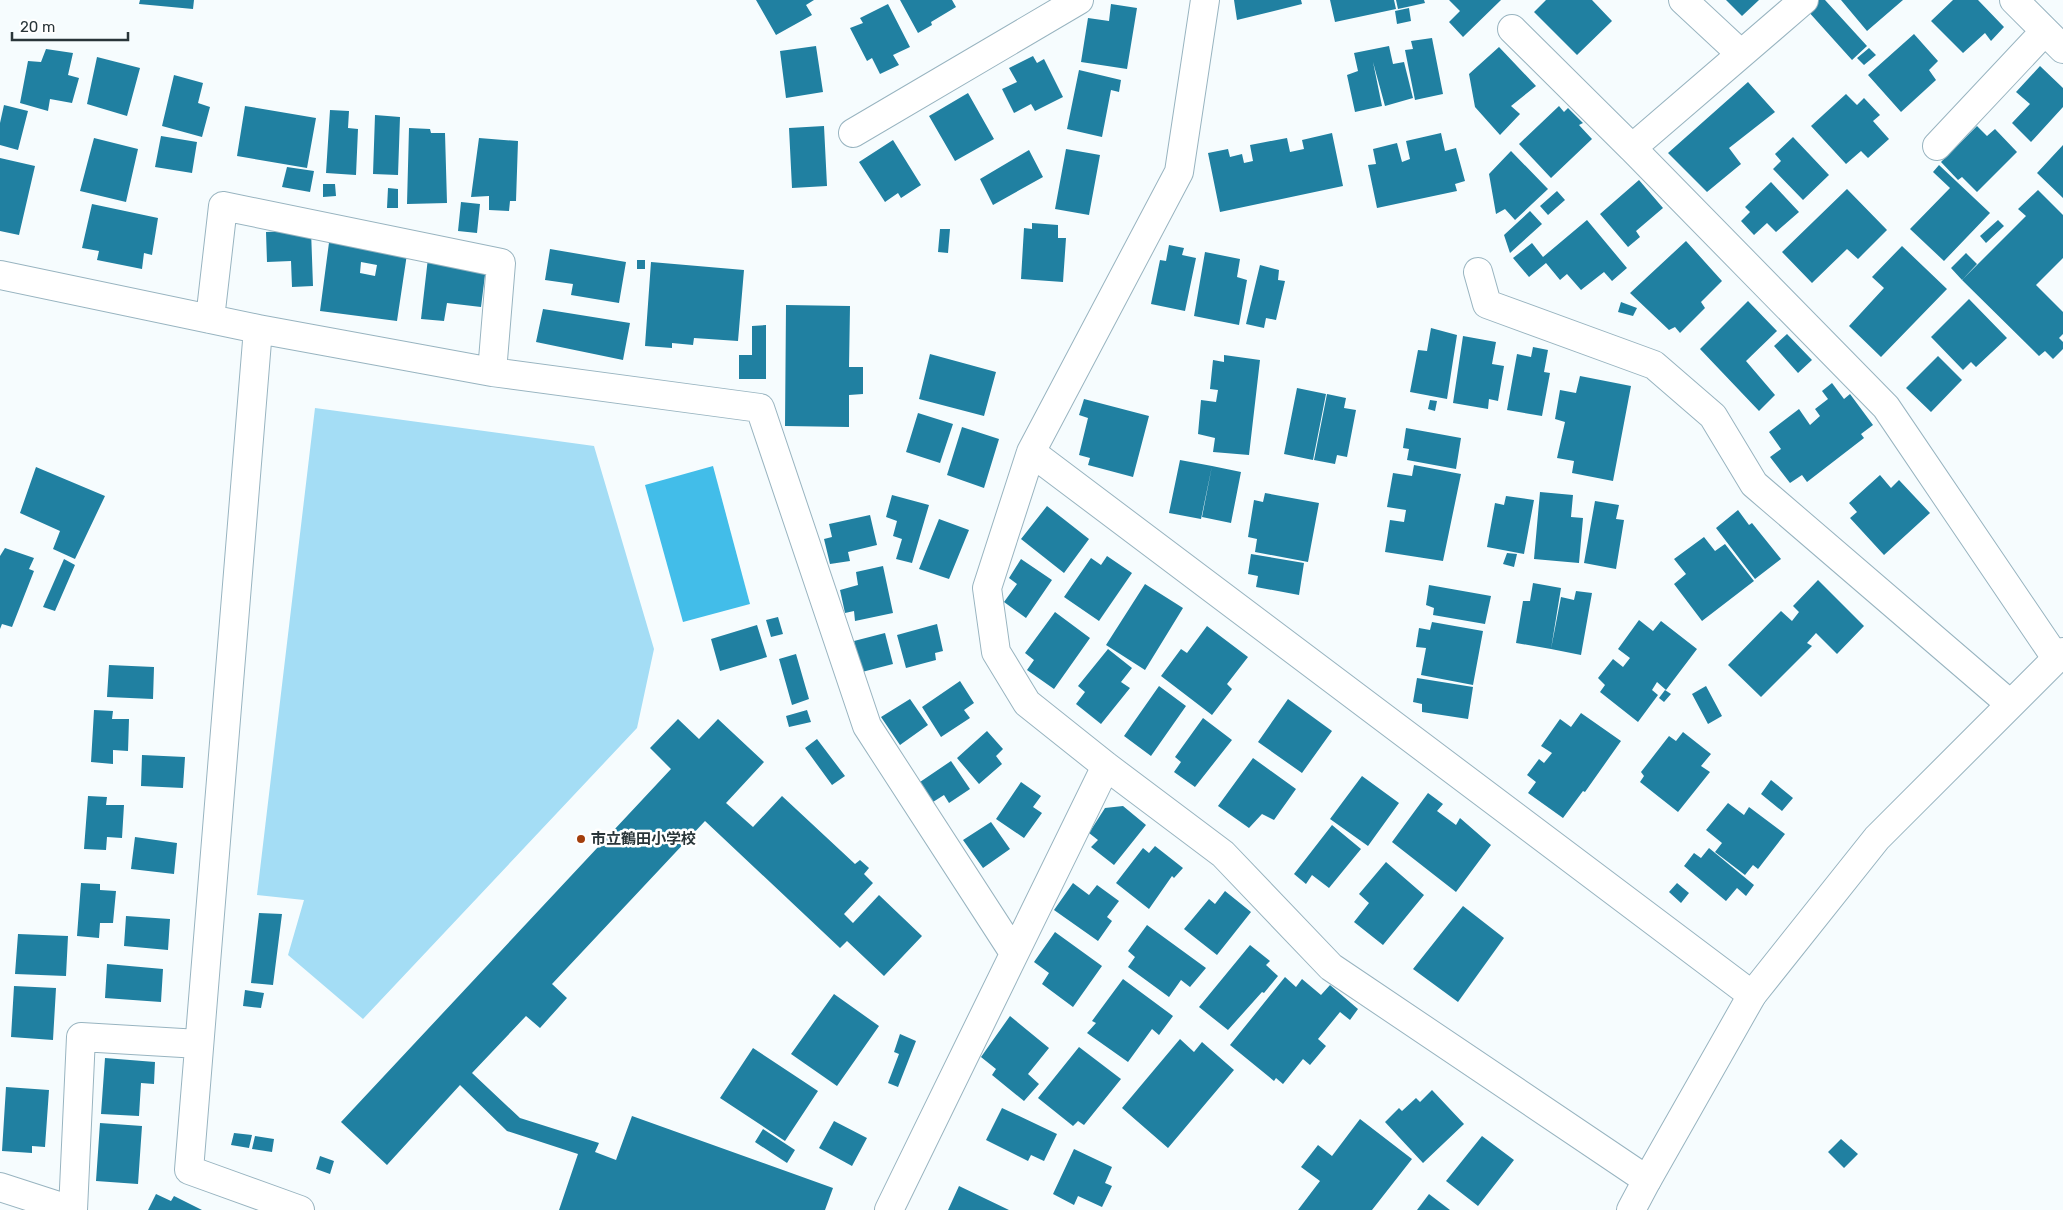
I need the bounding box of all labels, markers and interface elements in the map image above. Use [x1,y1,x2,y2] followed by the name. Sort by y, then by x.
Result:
[12,10,129,42] scale bar
[20,18,55,36] text: 20 m
[591,830,696,848] place label: 市立鶴田小学校
[575,833,587,845] marker: 市立鶴田小学校

